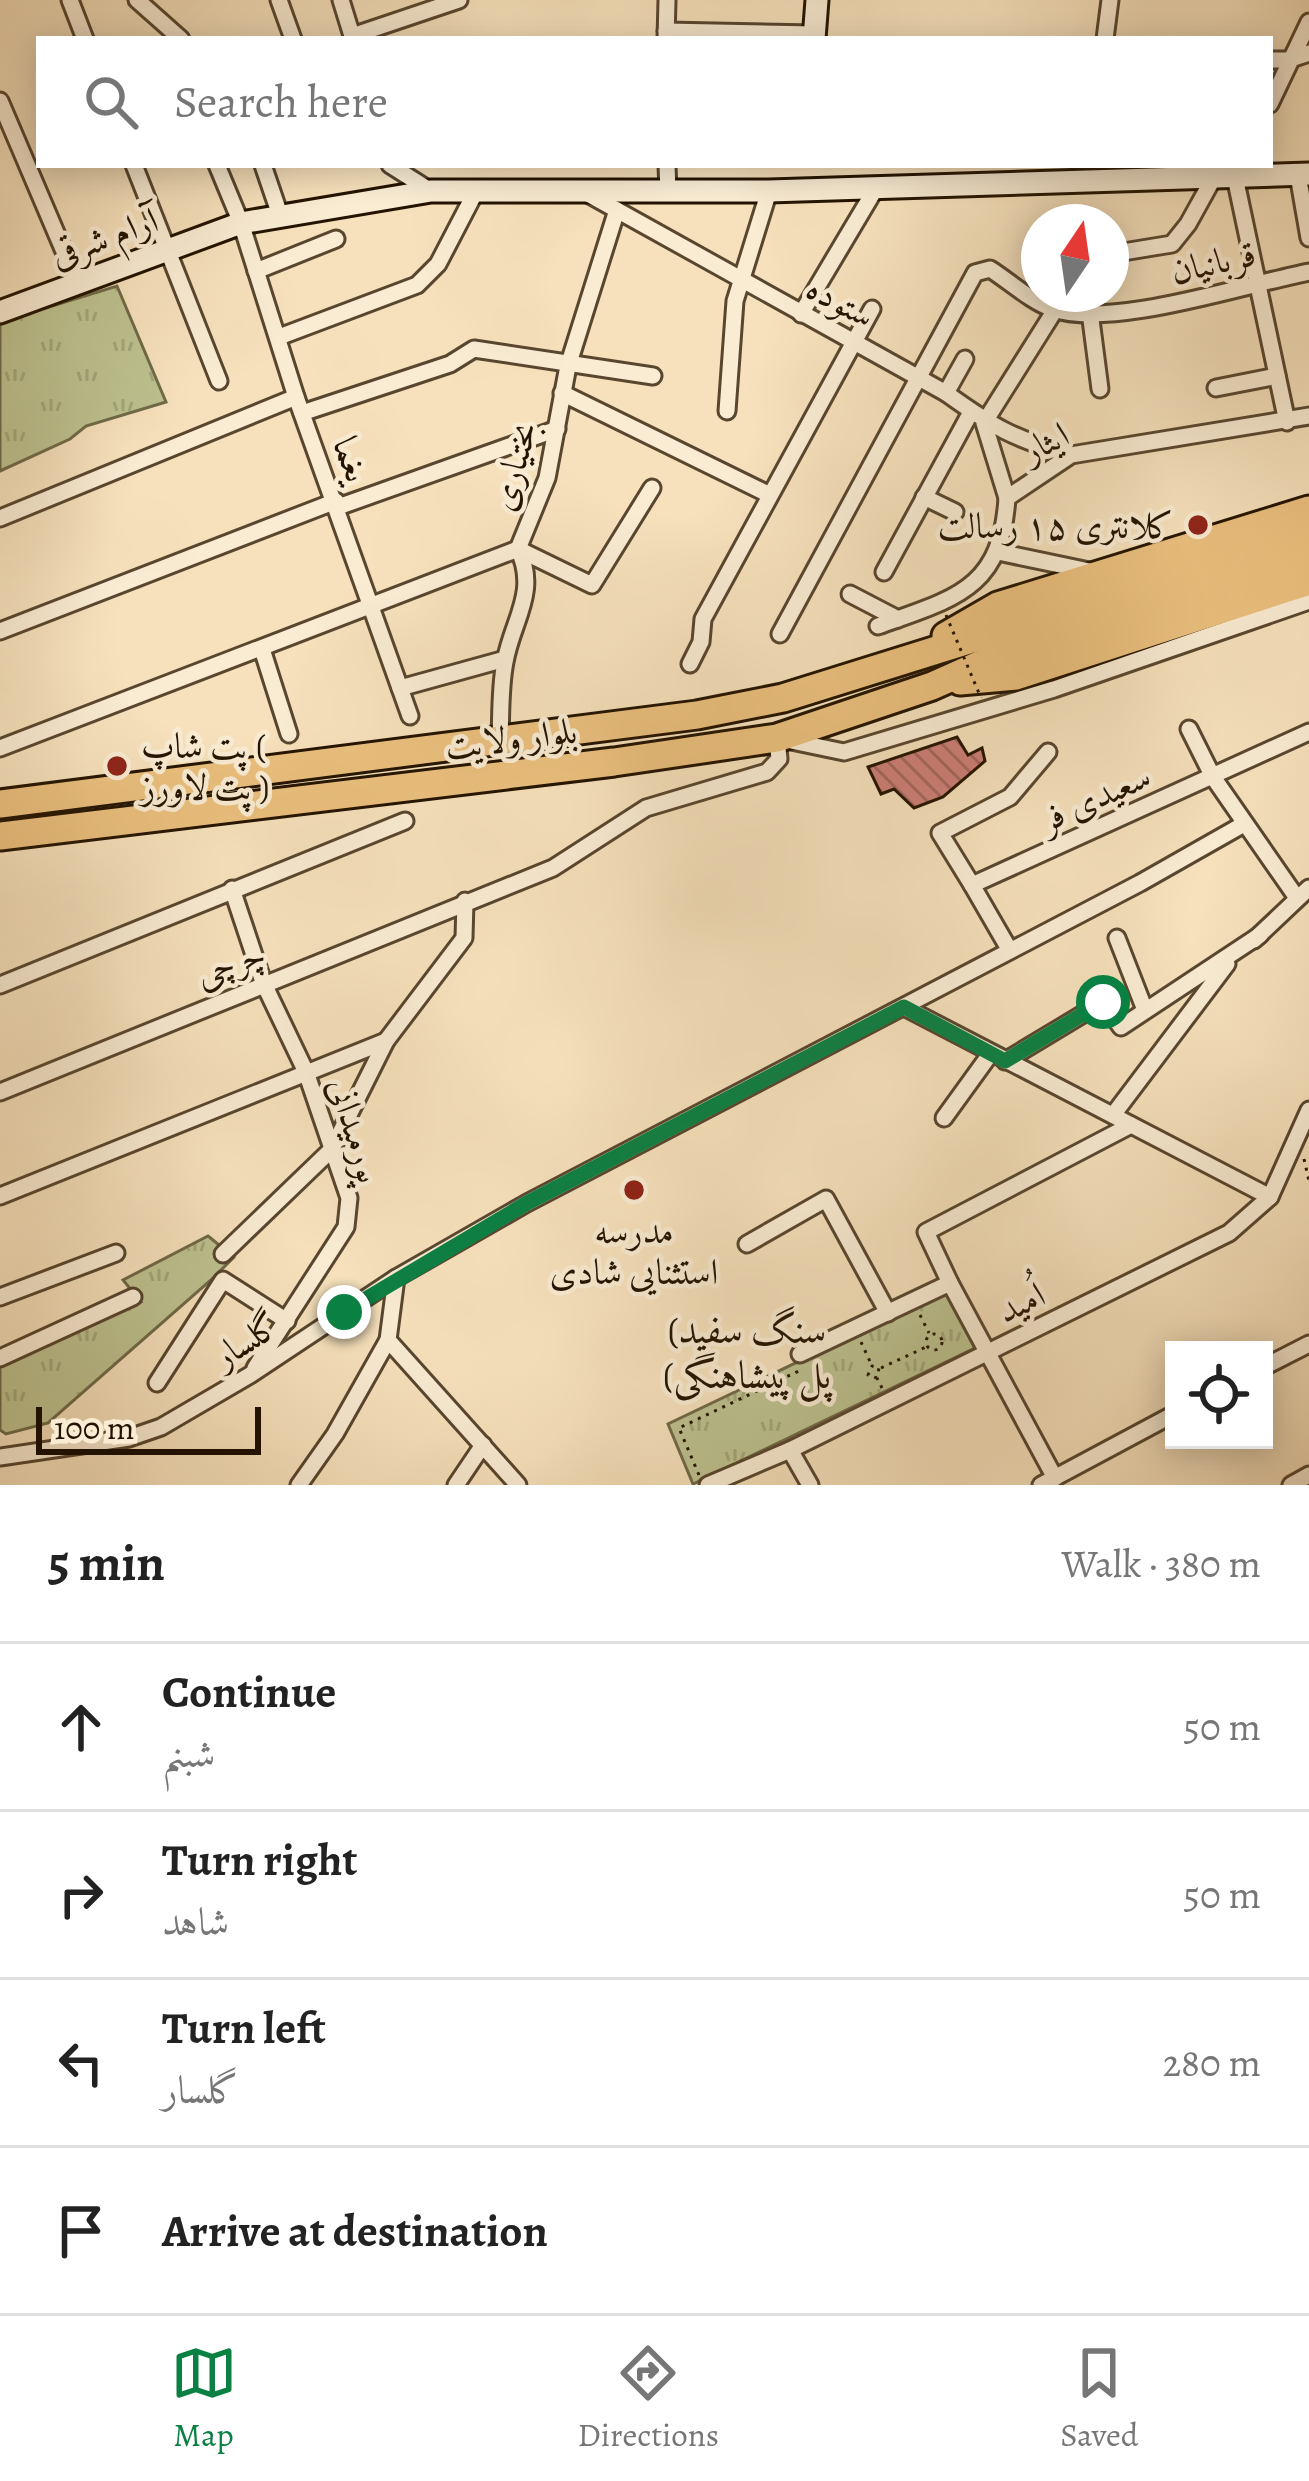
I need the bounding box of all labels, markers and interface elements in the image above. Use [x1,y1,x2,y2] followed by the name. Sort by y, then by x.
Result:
[36,36,1273,168] search box
[78,69,144,135] icon: search
[174,71,388,133] text: Search here
[43,194,171,286] street label: آرام شرقی
[1021,204,1129,312] north arrow
[1166,228,1260,296] street label: قربانیان
[798,263,884,339] street label: ستوده
[1010,409,1077,476] street label: ایثار
[477,416,549,516] street label: بختیاری
[321,429,384,491] street label: یغما
[937,501,1174,550] place label: کلانتری ۱۵ رسالت
[1185,512,1211,538] marker: کلانتری ۱۵ رسالت
[442,706,580,770] street label: بلوار ولایت
[138,721,270,813] place label: پت شاپ ( پت لاورز )
[1028,751,1158,845] street label: سعیدی فر
[104,753,130,779] marker: پت شاپ ( پت لاورز )
[188,928,272,1000] street label: چرچی
[1076,975,1130,1029] route start
[315,1071,396,1191] street label: پورمیدانی
[621,1177,647,1203] marker: مدرسه استثنایی شادی
[550,1206,718,1296] place label: مدرسه استثنایی شادی
[987,1266,1053,1334] street label: اُمید
[317,1285,371,1339] route end
[200,1300,289,1382] street label: گلسار
[663,1303,833,1403] district label: (سنگ سفید (پل پیشاهنگی
[1165,1341,1273,1449] map controls
[1165,1341,1273,1449] button: locate
[36,1401,261,1454] scale bar
[54,1405,134,1450] text: 100 m
[48,1528,165,1598] text: 5 min
[1061,1537,1261,1590] text: Walk · 380 m
[162,1661,336,1723] text: Continue
[48,1694,114,1760] icon: ahead
[1183,1700,1261,1753] text: 50 m
[162,1727,216,1780] text: شبنم
[162,1829,357,1891] text: Turn right
[48,1862,114,1928] icon: right
[1183,1868,1261,1921] text: 50 m
[162,1895,229,1948] text: شاهد
[162,1997,326,2059] text: Turn left
[48,2030,114,2096] icon: left
[1163,2036,1261,2089] text: 280 m
[162,2063,239,2116] text: گلسار
[48,2198,114,2264] icon: arrive
[162,2200,548,2262] text: Arrive at destination
[171,2340,237,2457] tab: Map
[578,2340,719,2457] tab: Directions
[1060,2340,1138,2457] tab: Saved

